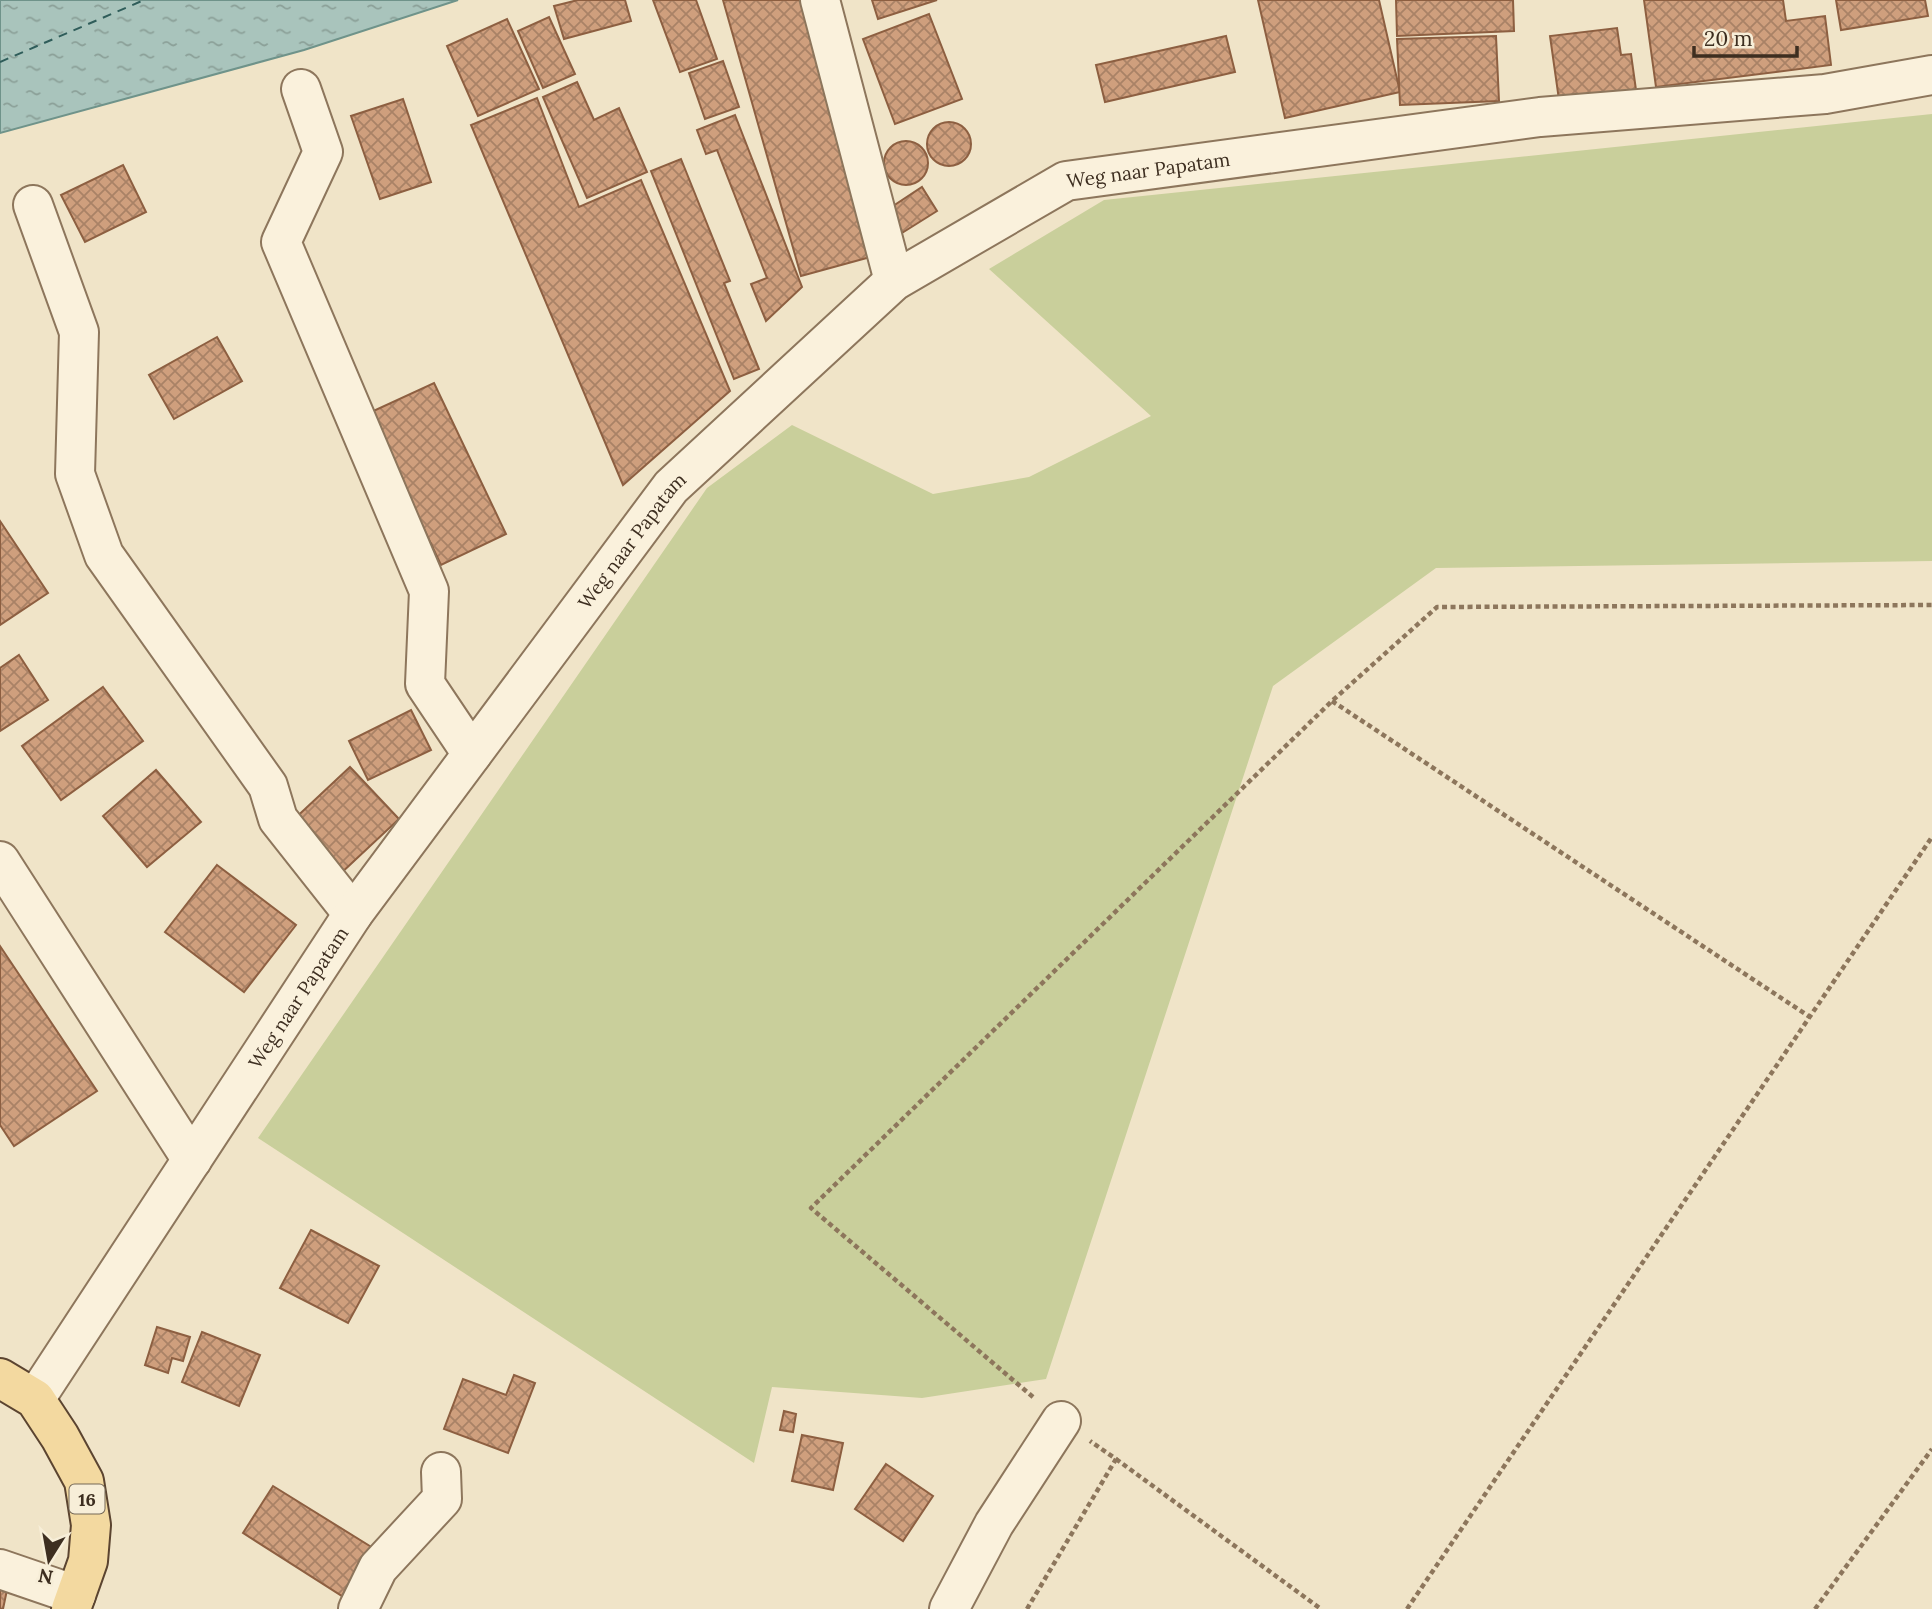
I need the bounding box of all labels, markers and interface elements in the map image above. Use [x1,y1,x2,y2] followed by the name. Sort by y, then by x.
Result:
[1694,14,1797,58] scale bar
[1704,25,1753,52] text: 20 m
[1065,147,1232,193] street label: Weg naar Papatam
[573,467,691,613] street label: Weg naar Papatam
[243,922,353,1073] street label: Weg naar Papatam
[70,1484,104,1514] road number: 16
[14,1525,84,1595] north arrow
[36,1563,55,1590] text: N

